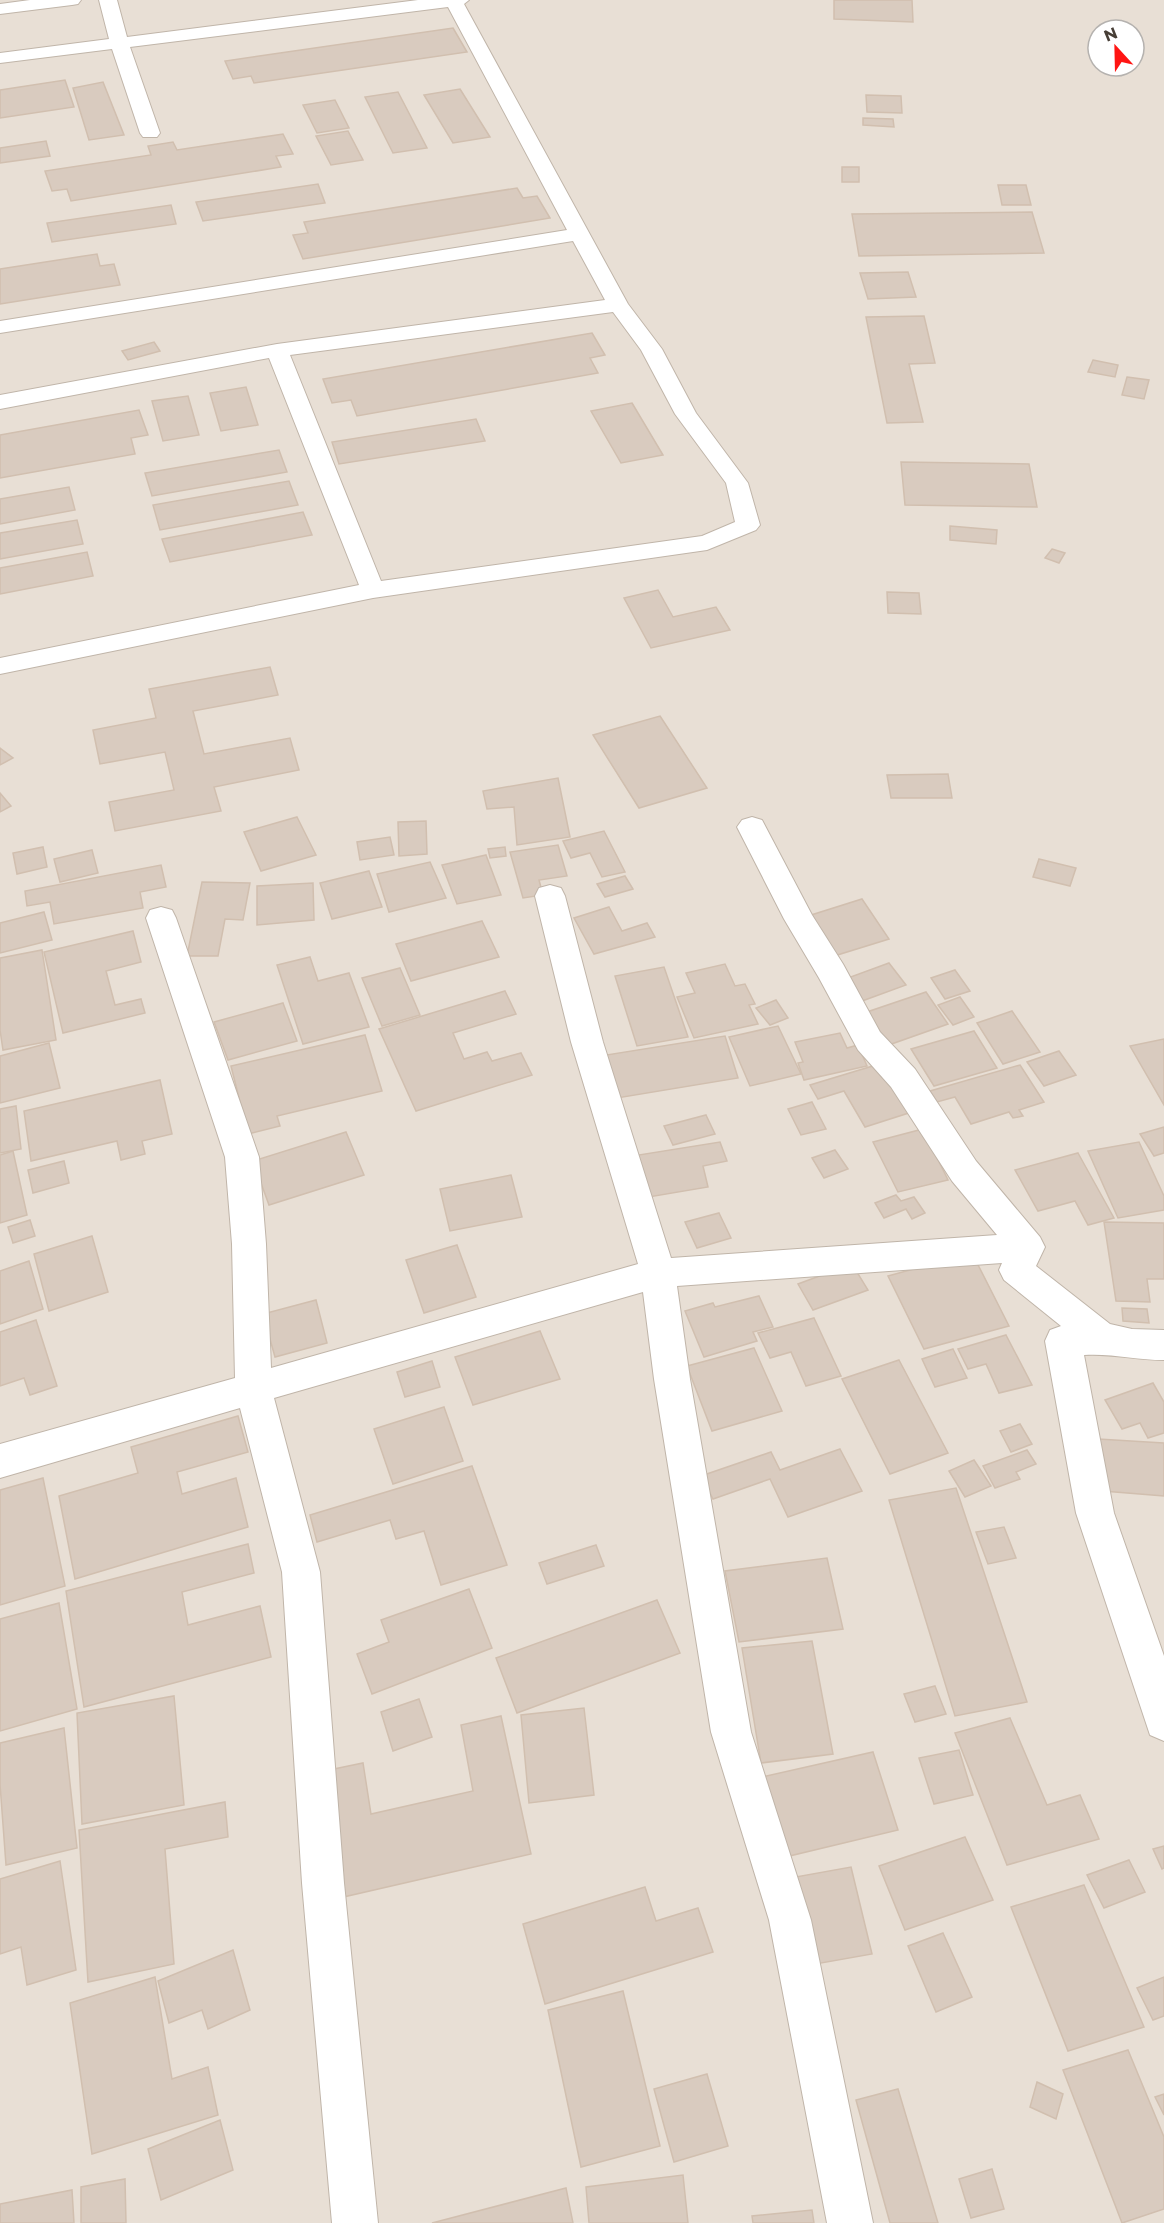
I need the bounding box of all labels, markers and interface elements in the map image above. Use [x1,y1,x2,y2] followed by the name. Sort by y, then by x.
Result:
[1086,18,1146,78] north arrow
[1101,23,1120,46] text: N

